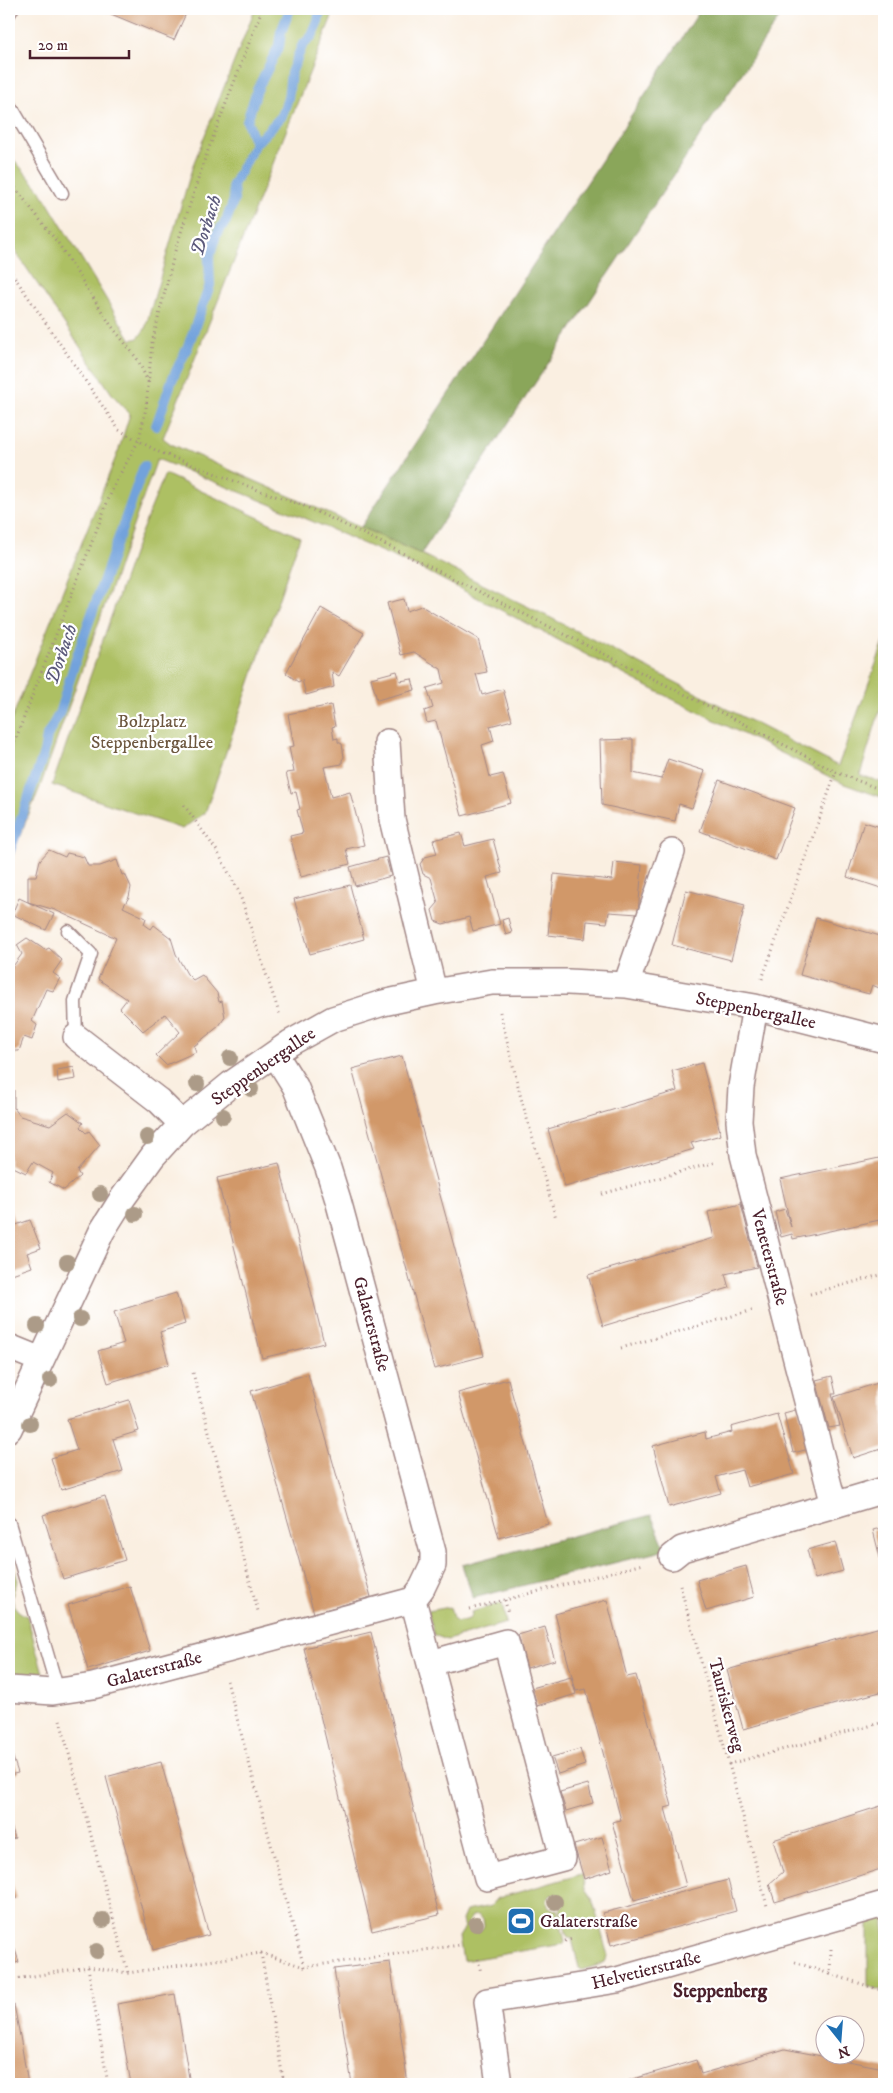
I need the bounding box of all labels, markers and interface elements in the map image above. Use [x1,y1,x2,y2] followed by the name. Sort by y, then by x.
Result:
[30,28,129,60] scale bar
[38,36,68,55] text: 20 m
[186,192,227,258] water label: Dorbach
[40,621,83,688] water label: Dorbach
[91,711,213,754] park label: Bolzplatz Steppenbergallee
[694,988,818,1034] street label: Steppenbergallee
[207,1023,320,1111] street label: Steppenbergallee
[745,1206,792,1308] street label: Veneterstraße
[348,1274,394,1374] street label: Galaterstraße
[104,1647,204,1693] street label: Galaterstraße
[703,1656,749,1755] street label: Tauriskerweg
[506,1906,536,1936] sports icon: Galaterstraße
[540,1911,638,1933] place label: Galaterstraße
[589,1947,703,1995] street label: Helvetierstraße
[673,1980,768,2003] district label: Steppenberg
[816,2016,866,2066] north arrow
[835,2041,852,2062] text: N

